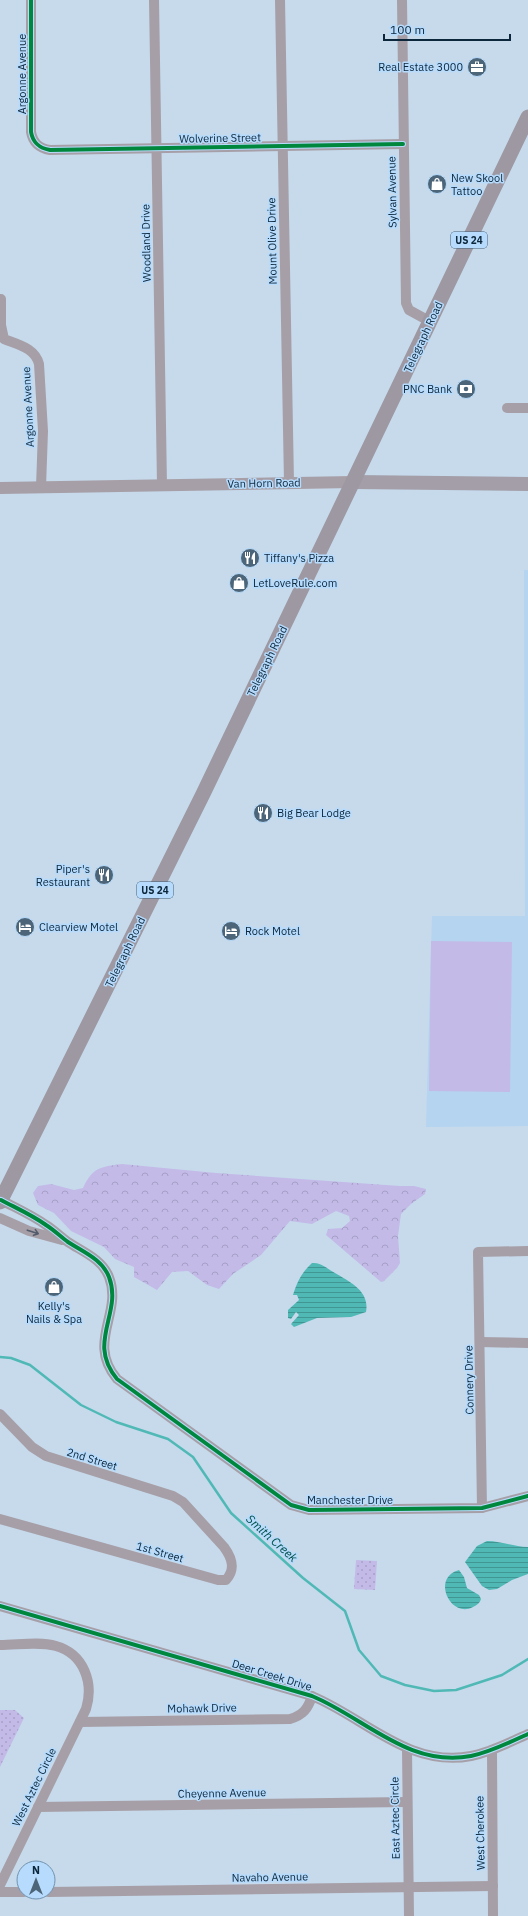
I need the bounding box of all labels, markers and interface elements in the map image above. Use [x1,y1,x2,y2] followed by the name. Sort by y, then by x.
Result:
[384,16,510,42] scale bar
[390,22,425,37] text: 100 m
[15,34,29,114] street label: Argonne Avenue
[466,56,488,78] office icon: Real Estate 3000
[378,60,463,74] place label: Real Estate 3000
[179,130,261,146] street label: Wolverine Street
[384,156,400,228] street label: Sylvan Avenue
[451,171,503,198] place label: New Skool Tattoo
[426,173,448,195] shop icon: New Skool Tattoo
[264,197,280,285] street label: Mount Olive Drive
[138,204,154,282] street label: Woodland Drive
[451,232,487,248] road number: US 24
[400,299,446,375] street label: Telegraph Road
[19,366,37,448] street label: Argonne Avenue
[455,378,477,400] bank icon: PNC Bank
[403,382,452,396] place label: PNC Bank
[227,475,301,491] street label: Van Horn Road
[239,547,261,569] restaurant icon: Tiffany's Pizza
[264,551,334,565] place label: Tiffany's Pizza
[228,572,250,594] shop icon: LetLoveRule.com
[253,576,337,590] place label: LetLoveRule.com
[244,623,290,699] street label: Telegraph Road
[252,802,274,824] restaurant icon: Big Bear Lodge
[277,806,351,820] place label: Big Bear Lodge
[36,862,90,889] place label: Piper's Restaurant
[93,864,115,886] restaurant icon: Piper's Restaurant
[137,882,173,898] road number: US 24
[102,914,148,990] street label: Telegraph Road
[14,916,36,938] hotel icon: Clearview Motel
[39,920,118,934] place label: Clearview Motel
[220,920,242,942] hotel icon: Rock Motel
[245,924,300,938] place label: Rock Motel
[27,1229,40,1236] one-way arrow
[43,1276,65,1298] shop icon: Kelly's Nails & Spa
[26,1299,82,1326] place label: Kelly's Nails & Spa
[461,1345,477,1415] street label: Connery Drive
[65,1445,119,1473] street label: 2nd Street
[307,1493,393,1507] street label: Manchester Drive
[243,1511,301,1565] water label: Smith Creek
[135,1539,185,1565] street label: 1st Street
[230,1656,314,1694] street label: Deer Creek Drive
[167,1700,237,1716] street label: Mohawk Drive
[9,1745,59,1829] street label: West Aztec Circle
[387,1777,403,1859] street label: East Aztec Circle
[178,1785,266,1801] street label: Cheyenne Avenue
[472,1796,488,1870] street label: West Cherokee
[16,1860,56,1900] north arrow
[32,1863,40,1877] text: N
[232,1869,308,1885] street label: Navaho Avenue

